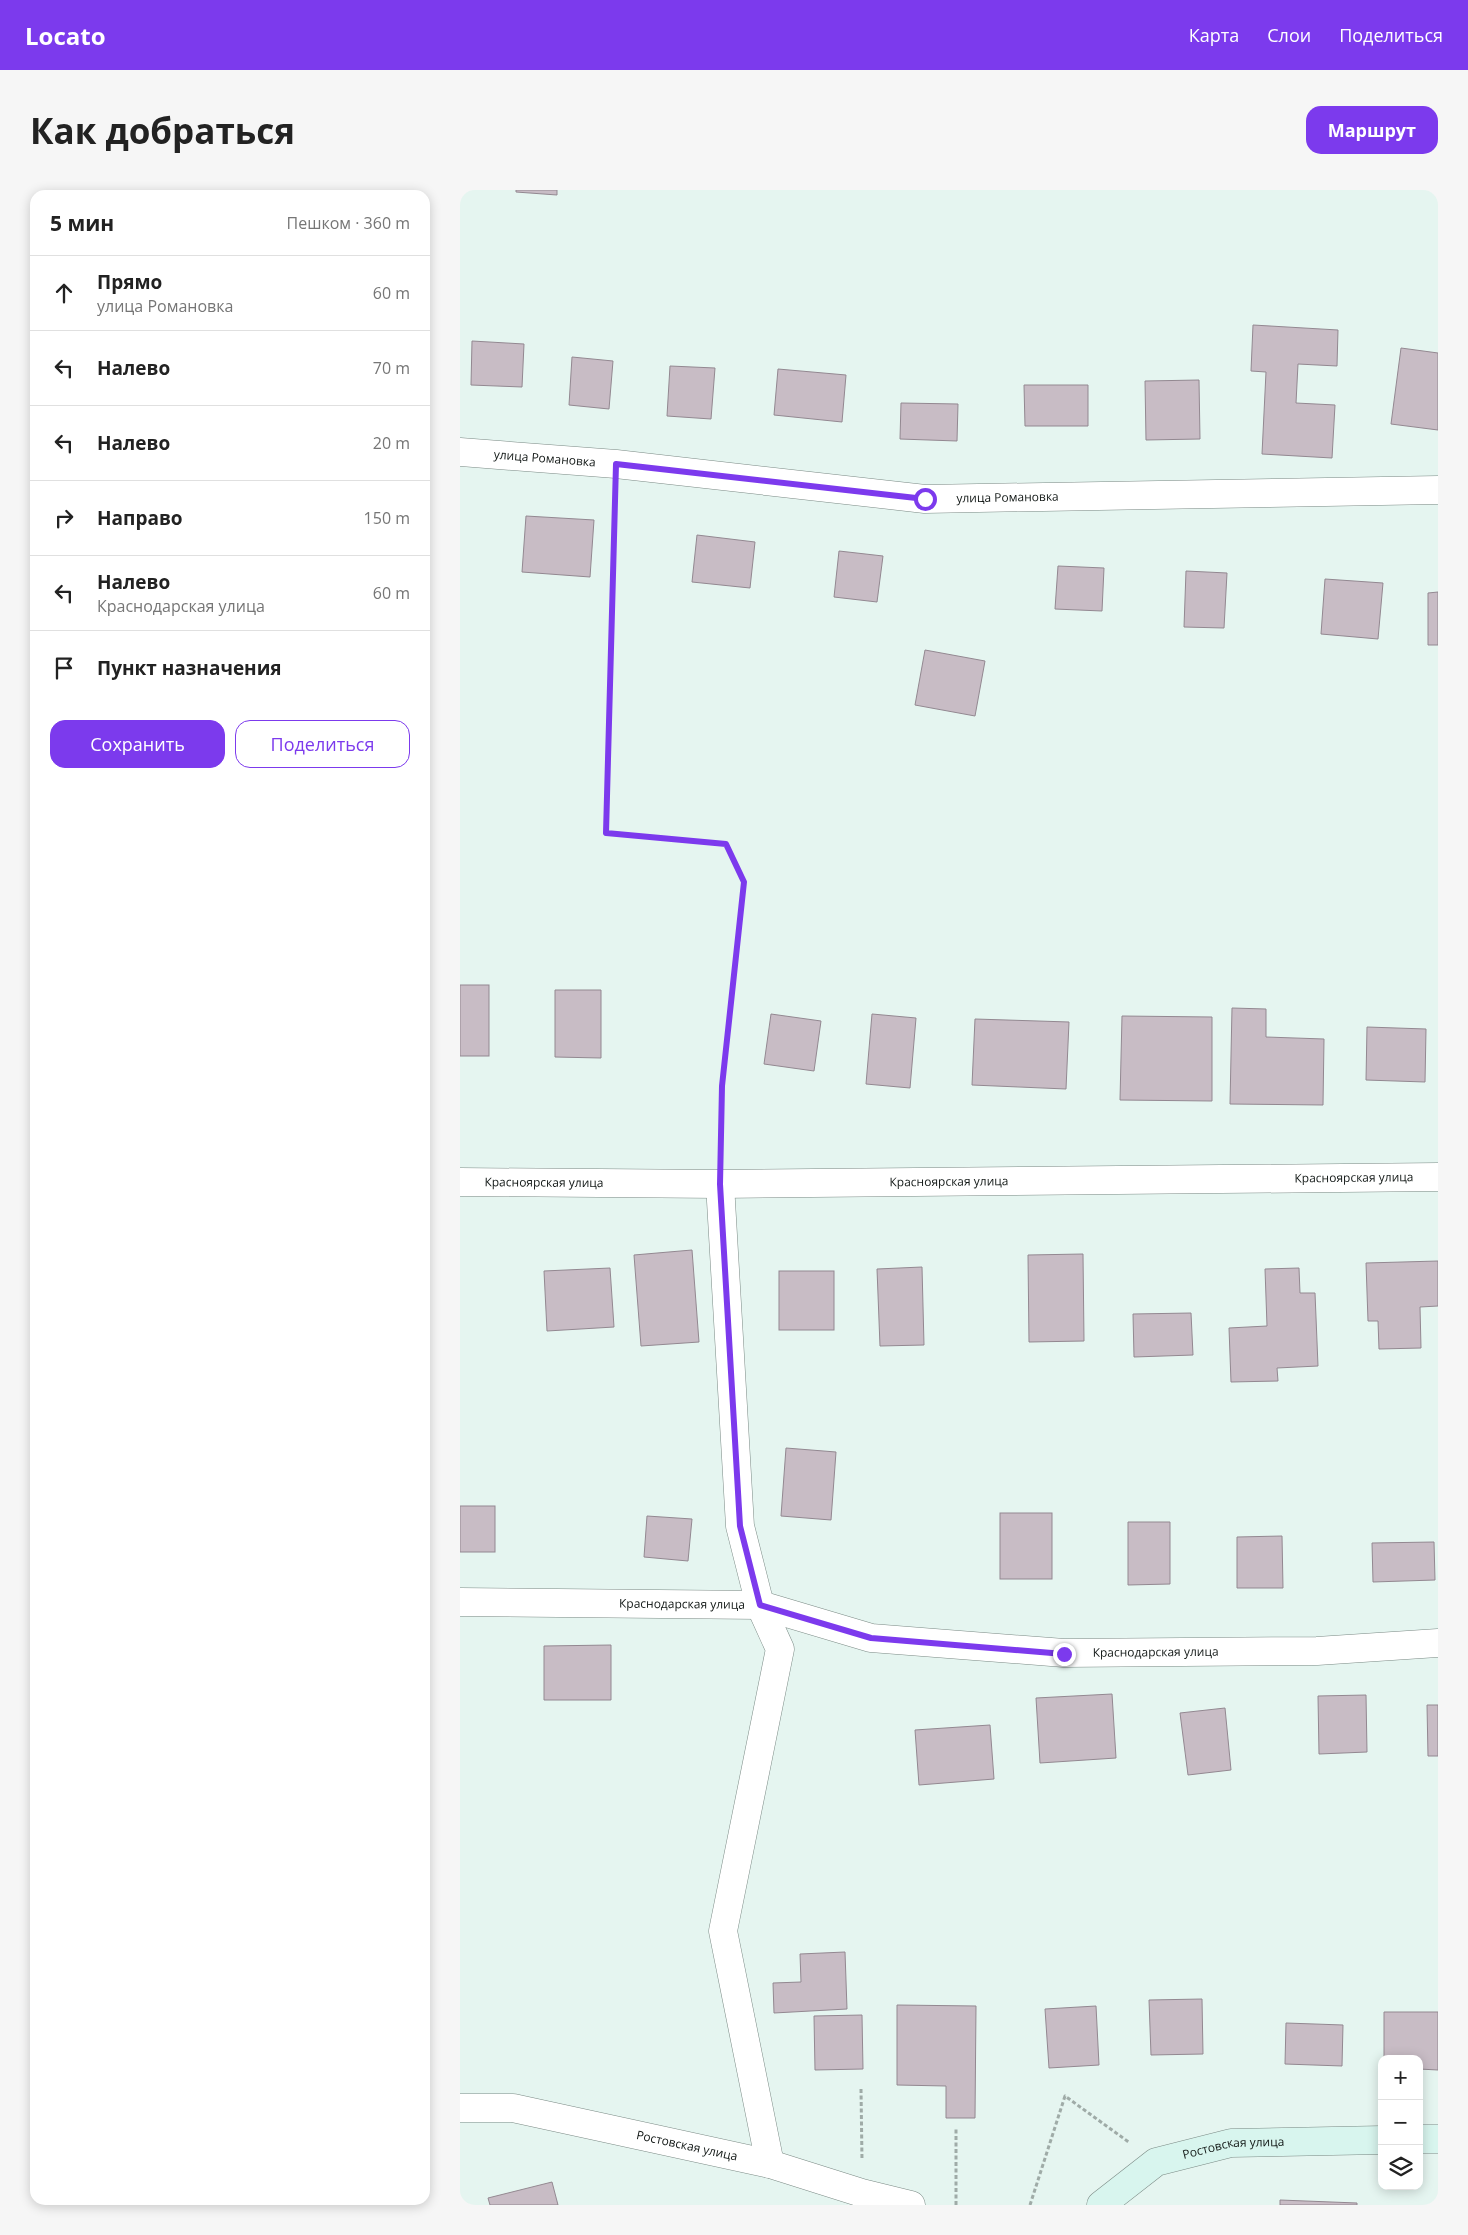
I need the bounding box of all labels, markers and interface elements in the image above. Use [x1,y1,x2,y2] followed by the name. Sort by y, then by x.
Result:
[25,19,106,52] text: Locato
[1189,23,1239,47] text: Карта
[1267,23,1311,47] text: Слои
[1339,23,1443,47] text: Поделиться
[1306,106,1438,154] button: Маршрут
[30,107,295,154] text: Как добраться
[50,209,114,237] text: 5 мин
[287,212,410,234] text: Пешком · 360 m
[97,269,162,295] text: Прямо
[50,279,78,307] icon: ahead
[373,282,410,304] text: 60 m
[97,295,233,317] text: улица Романовка
[50,354,78,382] icon: left
[97,355,170,381] text: Налево
[373,357,410,379] text: 70 m
[50,429,78,457] icon: left
[97,430,170,456] text: Налево
[373,432,410,454] text: 20 m
[493,446,596,470] street label: улица Романовка
[914,488,937,511] route start
[956,488,1059,506] street label: улица Романовка
[50,504,78,532] icon: right
[97,505,183,531] text: Направо
[364,507,410,529] text: 150 m
[97,569,170,595] text: Налево
[50,579,78,607] icon: left
[373,582,410,604] text: 60 m
[97,595,265,617] text: Краснодарская улица
[50,654,78,682] icon: arrive
[97,655,282,681] text: Пункт назначения
[50,720,225,768] button: Сохранить
[235,720,410,768] button: Поделиться
[1294,1168,1414,1186] street label: Красноярская улица
[889,1172,1009,1190] street label: Красноярская улица
[484,1173,604,1191] street label: Красноярская улица
[619,1595,745,1613] street label: Краснодарская улица
[1053,1643,1076,1666] route end
[1093,1643,1219,1661] street label: Краснодарская улица
[1378,2055,1423,2190] map controls
[1378,2055,1423,2100] button: +
[1378,2100,1423,2145] button: −
[635,2126,739,2165] street label: Ростовская улица
[1181,2133,1285,2163] street label: Ростовская улица
[1378,2145,1423,2190] button: layers

